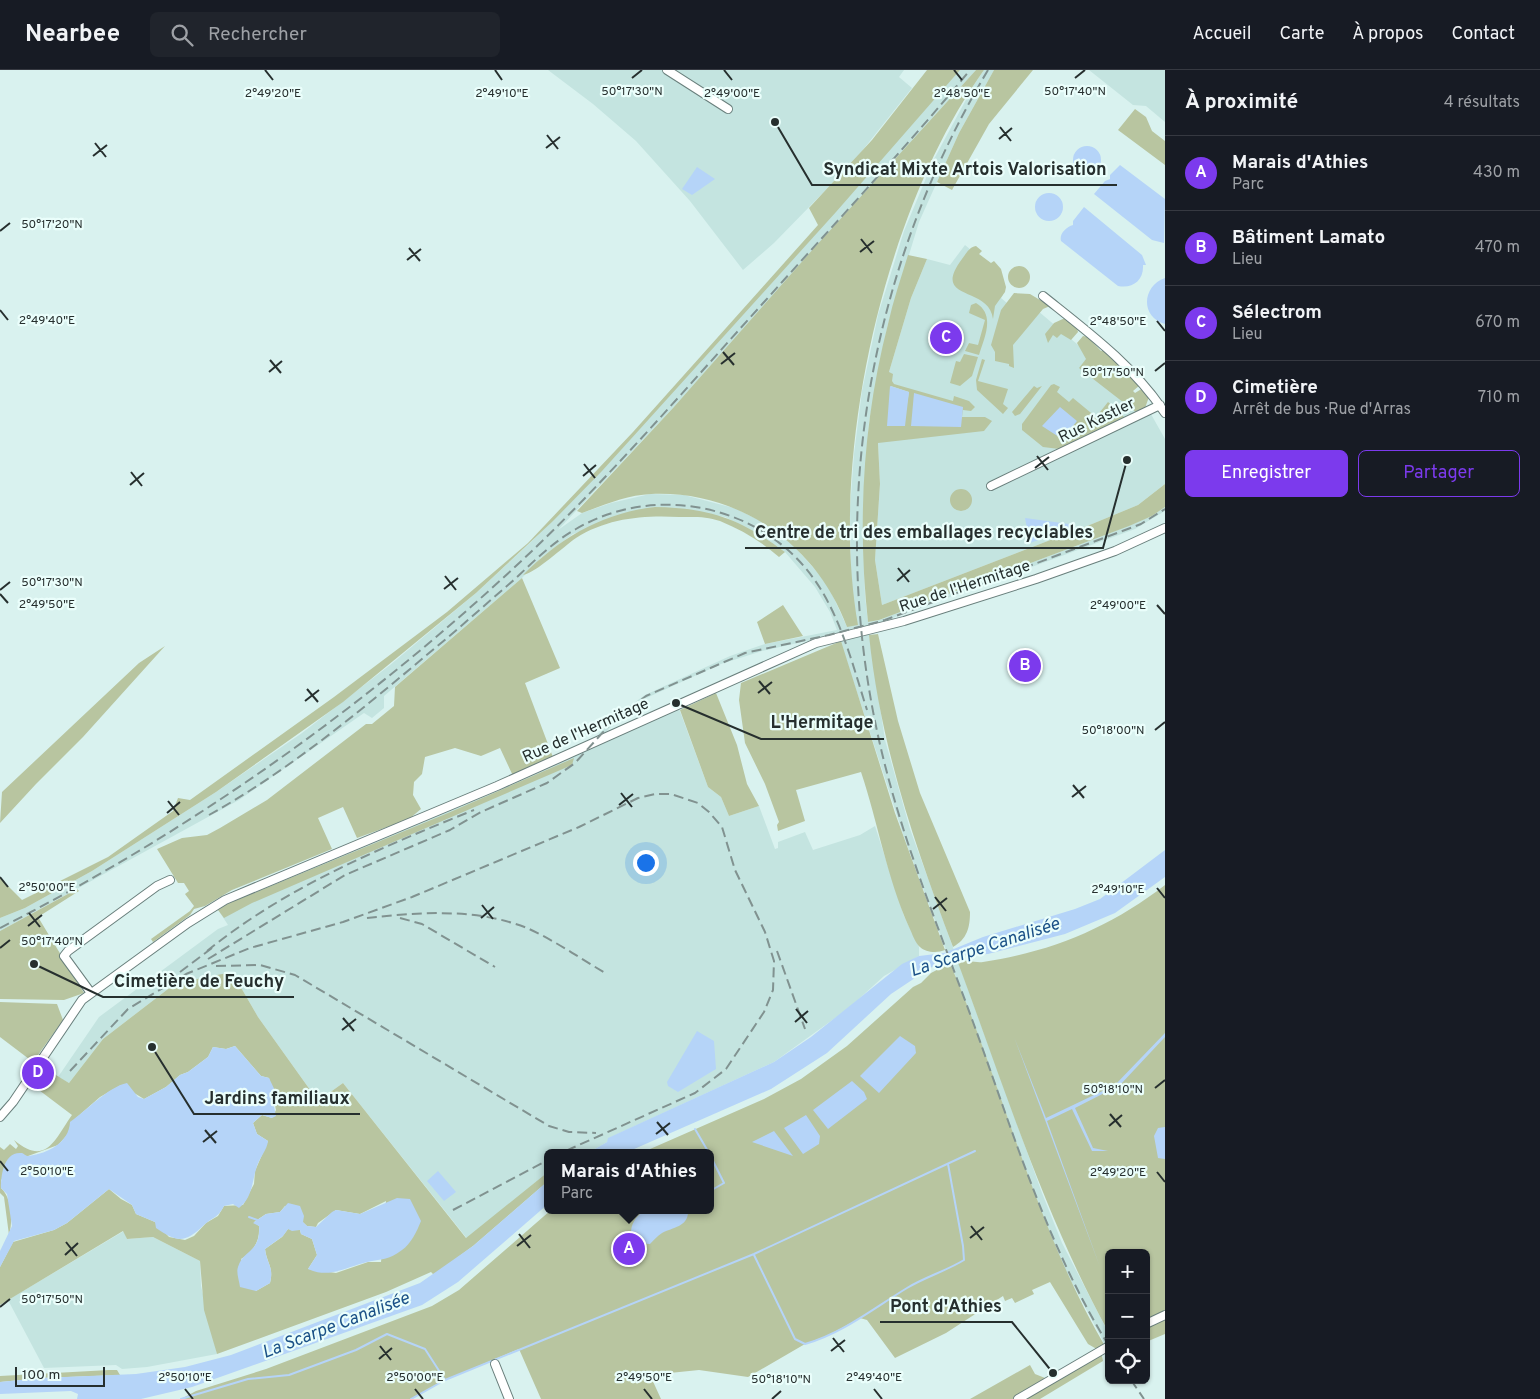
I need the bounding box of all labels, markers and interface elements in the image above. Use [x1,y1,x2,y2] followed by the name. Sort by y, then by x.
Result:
[150,12,500,57] search box
[25,20,120,50] text: Nearbee
[168,21,196,49] icon: search
[208,23,307,47] text: Rechercher
[1192,23,1251,46] text: Accueil
[1279,23,1324,46] text: Carte
[1352,23,1423,46] text: À propos
[1451,23,1515,46] text: Contact
[601,84,663,100] text: 50°17'30"N
[1044,84,1106,100] text: 50°17'40"N
[245,86,301,102] text: 2°49'20"E
[475,86,529,102] text: 2°49'10"E
[704,86,760,102] text: 2°49'00"E
[934,86,990,102] text: 2°48'50"E
[1185,89,1298,116] text: À proximité
[1444,93,1520,113] text: 4 résultats
[1232,151,1368,175] text: Marais d'Athies
[812,152,1117,185] callout: Syndicat Mixte Artois Valorisation
[823,159,1107,182] text: Syndicat Mixte Artois Valorisation
[1195,163,1207,183] text: A
[1473,163,1520,183] text: 430 m
[1232,175,1264,195] text: Parc
[21,217,83,233] text: 50°17'20"N
[1232,226,1385,250] text: Bâtiment Lamato
[1195,238,1207,258] text: B
[1475,238,1520,258] text: 470 m
[1232,250,1263,270] text: Lieu
[1232,301,1322,325] text: Sélectrom
[19,313,75,329] text: 2°49'40"E
[1196,313,1206,333] text: C
[1475,313,1520,333] text: 670 m
[1090,314,1146,330] text: 2°48'50"E
[930,319,962,357] pin: C
[1232,325,1263,345] text: Lieu
[1082,365,1144,381] text: 50°17'50"N
[1232,376,1318,400] text: Cimetière
[1195,388,1207,408] text: D
[1478,388,1520,408] text: 710 m
[1055,394,1139,448] street label: Rue Kastler
[1232,400,1411,420] text: Arrêt de bus · Rue d'Arras
[1185,450,1348,497] button: Enregistrer
[1358,450,1520,497] button: Partager
[745,515,1103,548] callout: Centre de tri des emballages recyclables
[755,522,1093,545] text: Centre de tri des emballages recyclables
[897,556,1033,618] street label: Rue de l'Hermitage
[21,575,83,591] text: 50°17'30"N
[19,597,75,613] text: 2°49'50"E
[1090,598,1146,614] text: 2°49'00"E
[1009,647,1041,685] pin: B
[520,694,652,768] street label: Rue de l'Hermitage
[761,706,884,739] callout: L'Hermitage
[770,712,874,735] text: L'Hermitage
[1081,723,1145,739] text: 50°18'00"N
[633,850,659,876] your location
[18,880,76,896] text: 2°50'00"E
[1091,882,1145,898] text: 2°49'10"E
[907,913,1063,983] water label: La Scarpe Canalisée
[21,934,83,950] text: 50°17'40"N
[103,964,294,997] callout: Cimetière de Feuchy
[114,971,284,994] text: Cimetière de Feuchy
[22,1054,54,1092] pin: D
[194,1081,360,1114] callout: Jardins familiaux
[1083,1082,1143,1098] text: 50°18'10"N
[204,1088,350,1111] text: Jardins familiaux
[544,1149,714,1214] popup
[561,1160,697,1184] text: Marais d'Athies
[20,1164,74,1180] text: 2°50'10"E
[1090,1165,1146,1181] text: 2°49'20"E
[561,1184,593,1204] text: Parc
[613,1230,645,1268] pin: A
[1105,1249,1150,1384] map controls
[1105,1249,1150,1294] button: +
[259,1287,414,1365] water label: La Scarpe Canalisée
[880,1289,1012,1322] callout: Pont d'Athies
[21,1292,83,1308] text: 50°17'50"N
[1105,1294,1150,1339] button: −
[890,1296,1002,1319] text: Pont d'Athies
[1105,1339,1150,1384] button: locate
[15,1364,105,1387] scale bar
[22,1367,60,1384] text: 100 m
[158,1370,212,1386] text: 2°50'10"E
[386,1370,444,1386] text: 2°50'00"E
[616,1370,672,1386] text: 2°49'50"E
[846,1370,902,1386] text: 2°49'40"E
[751,1372,811,1388] text: 50°18'10"N

